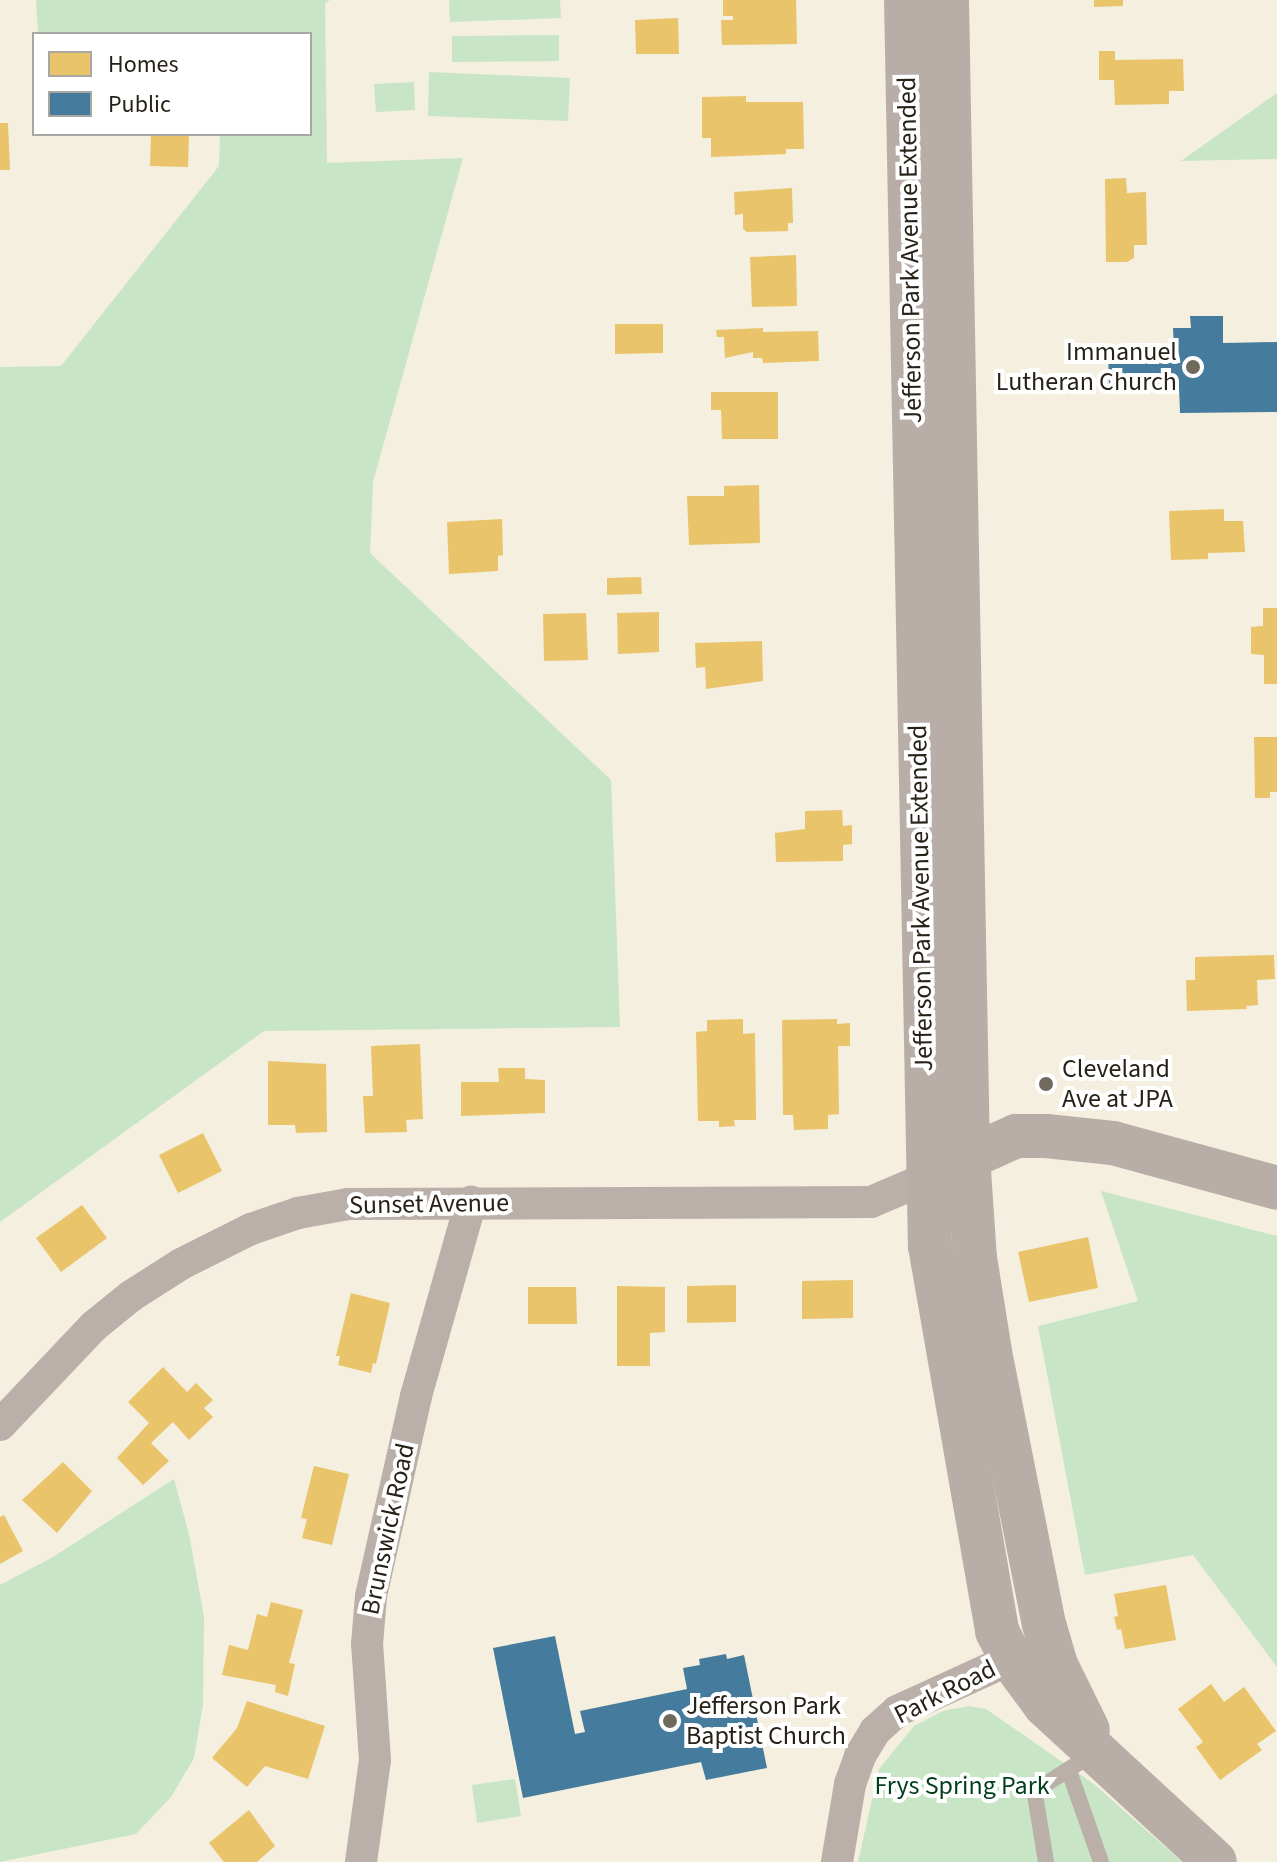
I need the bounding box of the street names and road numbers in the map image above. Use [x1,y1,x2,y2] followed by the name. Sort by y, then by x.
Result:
[891,76,929,424] street label: Jefferson Park Avenue Extended
[902,724,940,1072] street label: Jefferson Park Avenue Extended
[349,1187,509,1221] street label: Sunset Avenue
[355,1440,421,1618] street label: Brunswick Road
[889,1653,1001,1731] street label: Park Road

